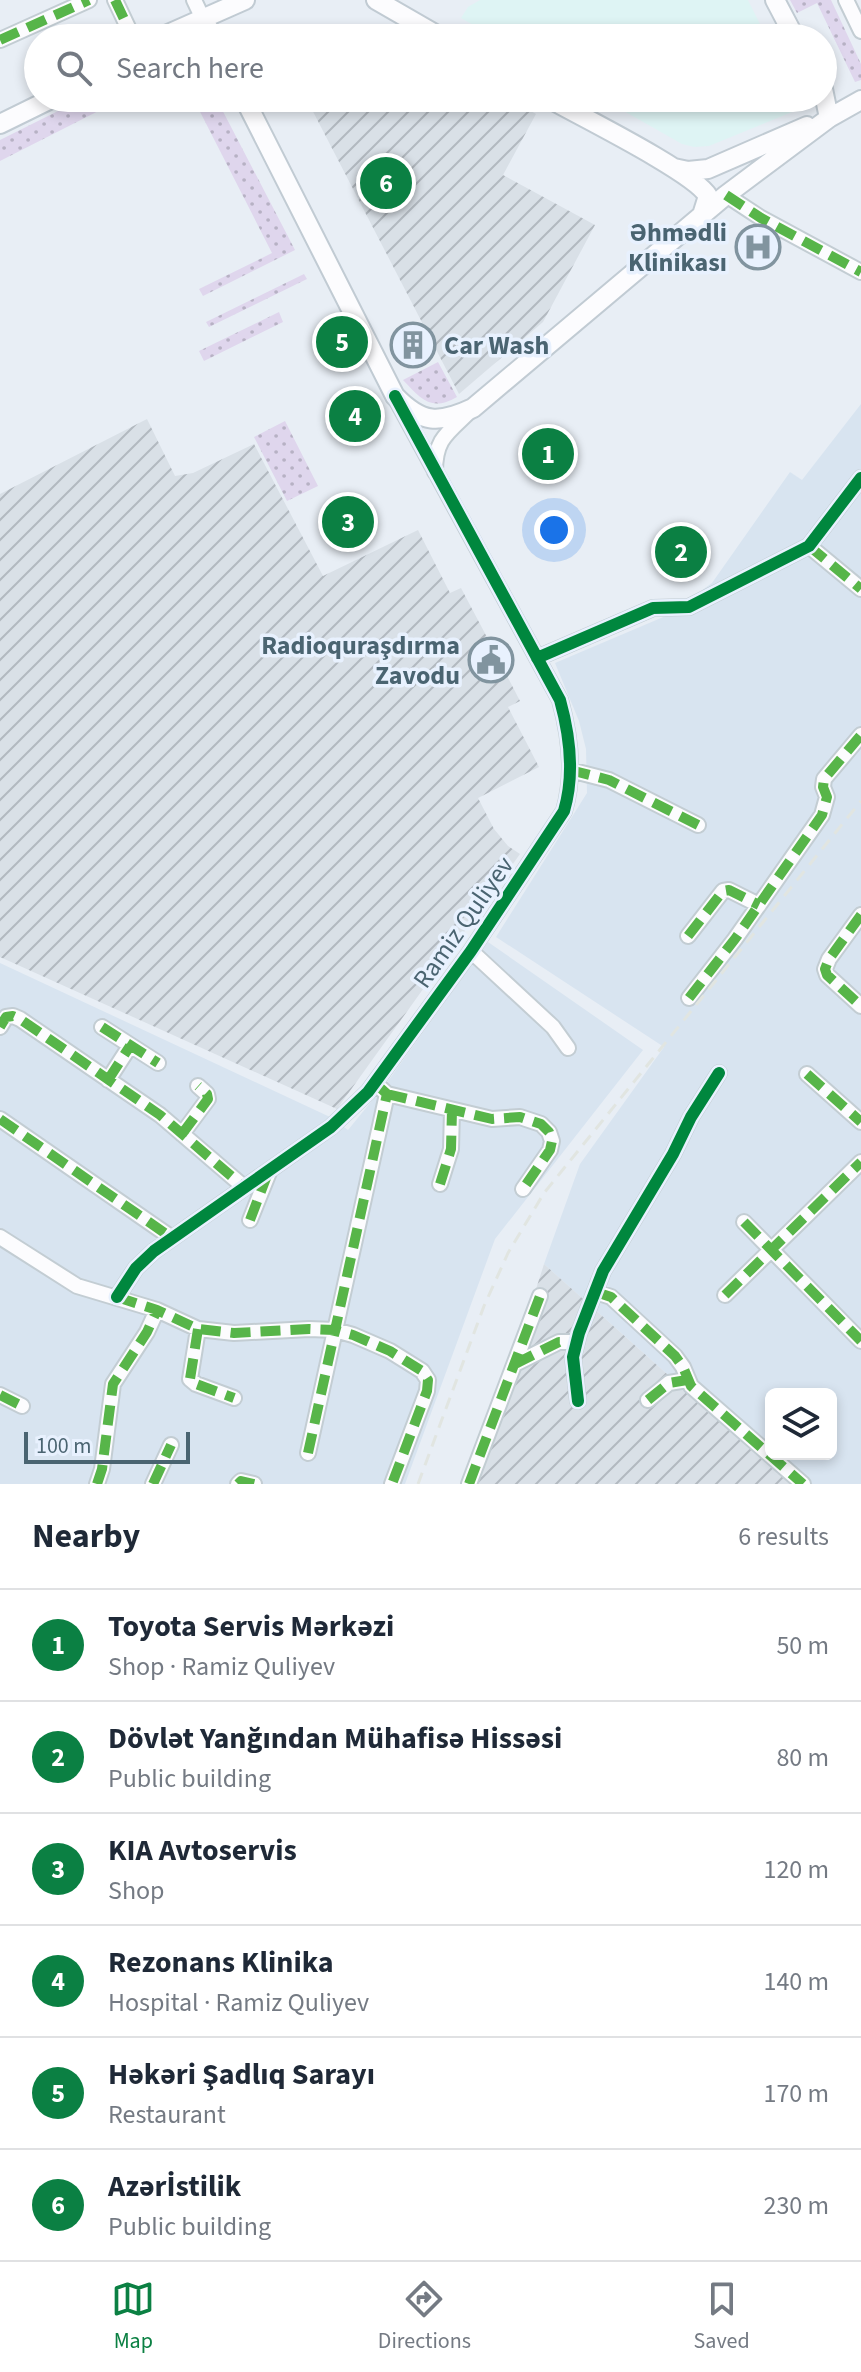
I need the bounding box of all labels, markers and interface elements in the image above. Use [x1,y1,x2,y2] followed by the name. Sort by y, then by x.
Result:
[24,24,837,112] search box
[52,46,96,90] icon: search
[116,47,264,90] text: Search here
[360,153,412,213] pin: 6
[628,214,727,281] place label: Əhmədli Klinikası
[734,223,782,271] hospital icon: Əhmədli Klinikası
[316,312,368,372] pin: 5
[389,321,437,369] building icon: Car Wash
[444,327,549,364] place label: Car Wash
[329,386,381,446] pin: 4
[522,424,574,484] pin: 1
[322,492,374,552] pin: 3
[534,510,574,550] your location
[655,522,707,582] pin: 2
[261,627,460,694] place label: Radioquraşdırma Zavodu
[467,636,515,684] public building icon: Radioquraşdırma Zavodu
[404,849,523,996] street label: Ramiz Quliyev
[765,1388,837,1460] map controls
[765,1388,837,1460] button: layers
[24,1428,190,1464] scale bar
[36,1430,91,1462] text: 100 m
[32,1512,140,1561] text: Nearby
[738,1518,829,1555] text: 6 results
[108,1605,394,1648] text: Toyota Servis Mərkəzi
[51,1627,65,1664] text: 1
[776,1627,829,1664] text: 50 m
[108,1648,335,1685] text: Shop · Ramiz Quliyev
[108,1717,562,1760] text: Dövlət Yanğından Mühafisə Hissəsi
[51,1739,65,1776] text: 2
[776,1739,829,1776] text: 80 m
[108,1760,271,1797] text: Public building
[108,1829,297,1872] text: KIA Avtoservis
[51,1851,65,1888] text: 3
[763,1851,829,1888] text: 120 m
[108,1872,165,1909] text: Shop
[108,1941,334,1984] text: Rezonans Klinika
[51,1963,65,2000] text: 4
[763,1963,829,2000] text: 140 m
[108,1984,369,2021] text: Hospital · Ramiz Quliyev
[108,2053,375,2096] text: Həkəri Şadlıq Sarayı
[51,2075,65,2112] text: 5
[763,2075,829,2112] text: 170 m
[108,2096,226,2133] text: Restaurant
[108,2165,241,2208] text: Azərİstilik
[51,2187,65,2224] text: 6
[763,2187,829,2224] text: 230 m
[108,2208,271,2245] text: Public building
[111,2277,155,2357] tab: Map
[378,2277,471,2357] tab: Directions
[694,2277,750,2357] tab: Saved

